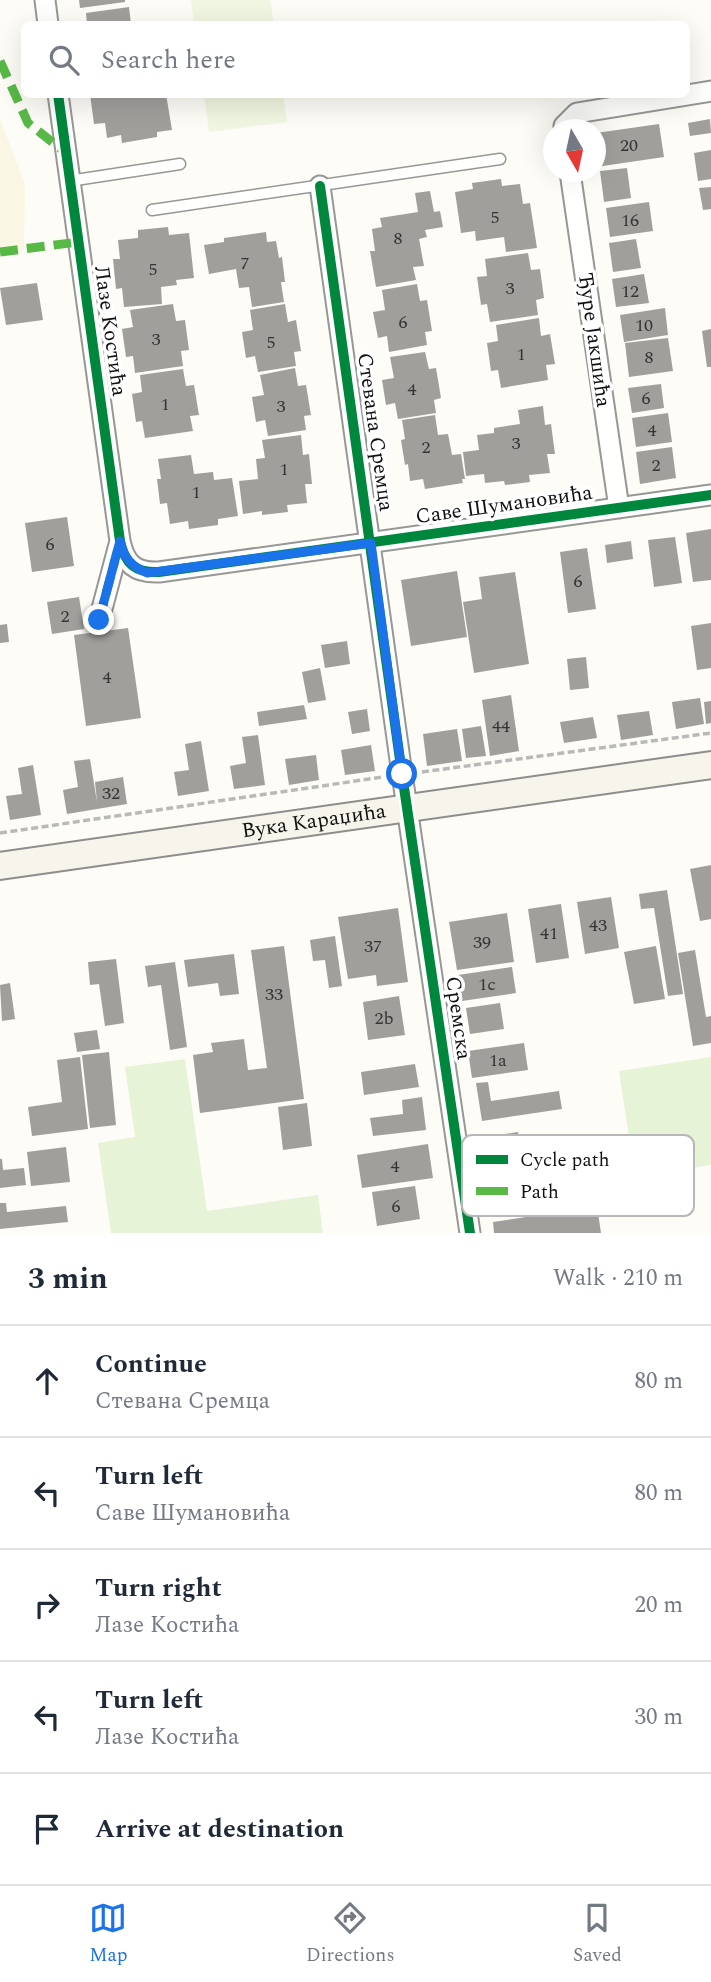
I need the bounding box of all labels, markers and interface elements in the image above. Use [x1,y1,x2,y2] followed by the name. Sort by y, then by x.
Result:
[21,21,690,98] search box
[101,40,236,80] text: Search here
[45,41,83,79] icon: search
[543,119,606,182] north arrow
[620,132,638,159] house number: 20
[491,204,500,231] house number: 5
[621,207,639,234] house number: 16
[394,225,403,252] house number: 8
[241,250,250,277] house number: 7
[149,256,158,283] house number: 5
[85,264,135,399] street label: Лазе Костића
[569,271,619,410] street label: Ђуре Јакшића
[506,275,515,302] house number: 3
[621,278,639,305] house number: 12
[399,309,408,336] house number: 6
[635,312,653,339] house number: 10
[152,326,161,353] house number: 3
[267,329,276,356] house number: 5
[517,341,526,368] house number: 1
[645,344,654,371] house number: 8
[348,351,402,514] street label: Стевана Сремца
[408,376,417,403] house number: 4
[642,385,651,412] house number: 6
[161,391,170,418] house number: 1
[277,393,286,420] house number: 3
[648,417,657,444] house number: 4
[512,430,521,457] house number: 3
[422,434,431,461] house number: 2
[652,452,661,479] house number: 2
[280,456,289,483] house number: 1
[414,477,595,533] street label: Саве Шумановића
[192,479,201,506] house number: 1
[46,531,55,558] house number: 6
[574,568,583,595] house number: 6
[61,603,70,630] house number: 2
[83,604,114,635] route end
[103,664,112,691] house number: 4
[492,713,510,740] house number: 44
[386,758,417,789] route start
[102,780,120,807] house number: 32
[240,795,389,847] street label: Вука Караџића
[589,912,607,939] house number: 43
[540,920,558,947] house number: 41
[473,929,491,956] house number: 39
[364,933,382,960] house number: 37
[478,971,496,998] house number: 1c
[436,974,480,1063] street label: Сремска
[265,981,283,1008] house number: 33
[374,1005,394,1032] house number: 2b
[489,1047,507,1074] house number: 1a
[462,1135,694,1216] legend
[520,1146,610,1175] text: Cycle path
[391,1153,400,1180] house number: 4
[520,1178,559,1207] text: Path
[392,1193,401,1220] house number: 6
[28,1256,108,1302] text: 3 min
[553,1261,683,1296] text: Walk · 210 m
[95,1344,207,1384] text: Continue
[28,1362,66,1400] icon: ahead
[634,1364,683,1399] text: 80 m
[95,1384,270,1419] text: Стевана Сремца
[95,1456,203,1496] text: Turn left
[28,1474,66,1512] icon: left
[634,1476,683,1511] text: 80 m
[95,1496,290,1531] text: Саве Шумановића
[95,1568,222,1608] text: Turn right
[28,1586,66,1624] icon: right
[634,1588,683,1623] text: 20 m
[95,1608,239,1643] text: Лазе Костића
[95,1680,203,1720] text: Turn left
[28,1698,66,1736] icon: left
[634,1700,683,1735] text: 30 m
[95,1720,239,1755] text: Лазе Костића
[95,1809,344,1849] text: Arrive at destination
[28,1810,66,1848] icon: arrive
[89,1899,128,1970] tab: Map
[306,1899,395,1970] tab: Directions
[573,1899,622,1970] tab: Saved

